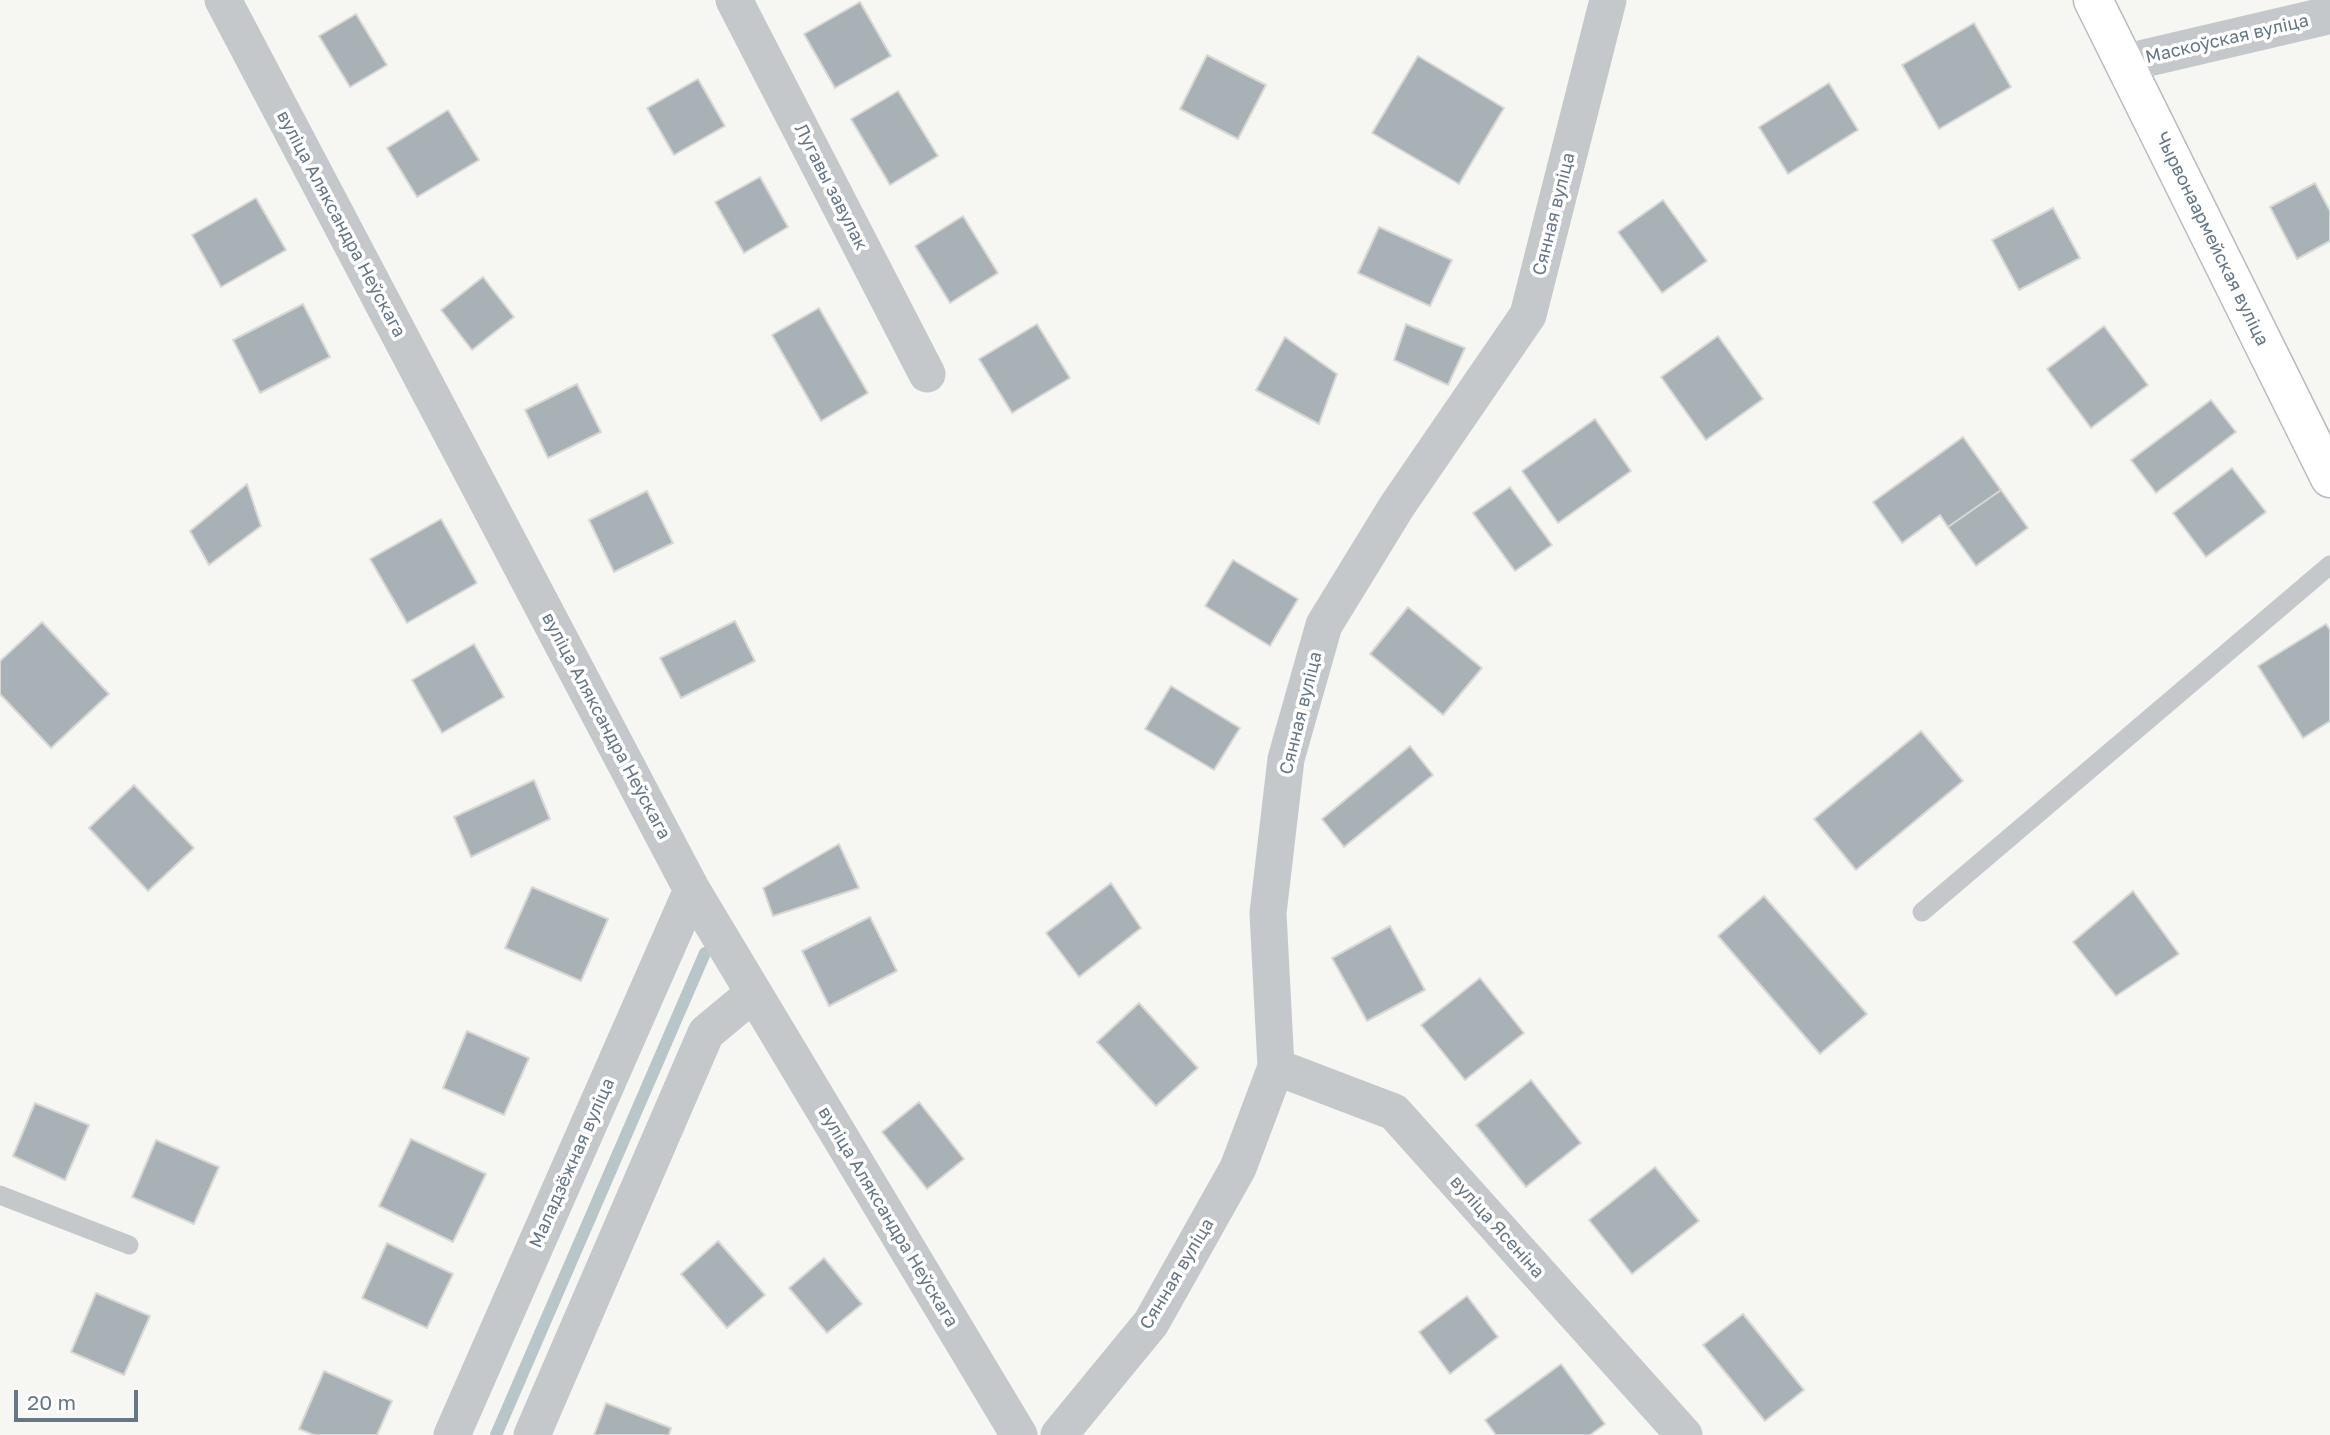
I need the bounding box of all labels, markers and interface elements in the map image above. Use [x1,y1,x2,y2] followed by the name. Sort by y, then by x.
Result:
[2143,10,2311,68] street label: Маскоўская вуліца
[272,107,410,341] street label: вуліца Аляксандра Неўскага
[790,120,872,254] street label: Лугавы завулак
[2151,129,2273,349] street label: Чырвонаармейская вуліца
[1528,150,1580,278] street label: Сянная вуліца
[537,609,675,843] street label: вуліца Аляксандра Неўскага
[1275,649,1327,777] street label: Сянная вуліца
[525,1075,619,1251] street label: Маладзёжная вуліца
[813,1103,963,1331] street label: вуліца Аляксандра Неўскага
[1445,1171,1549,1283] street label: вуліца Ясеніна
[1135,1215,1219,1333] street label: Сянная вуліца
[18,1376,142,1420] scale bar
[27,1389,76,1415] text: 20 m

